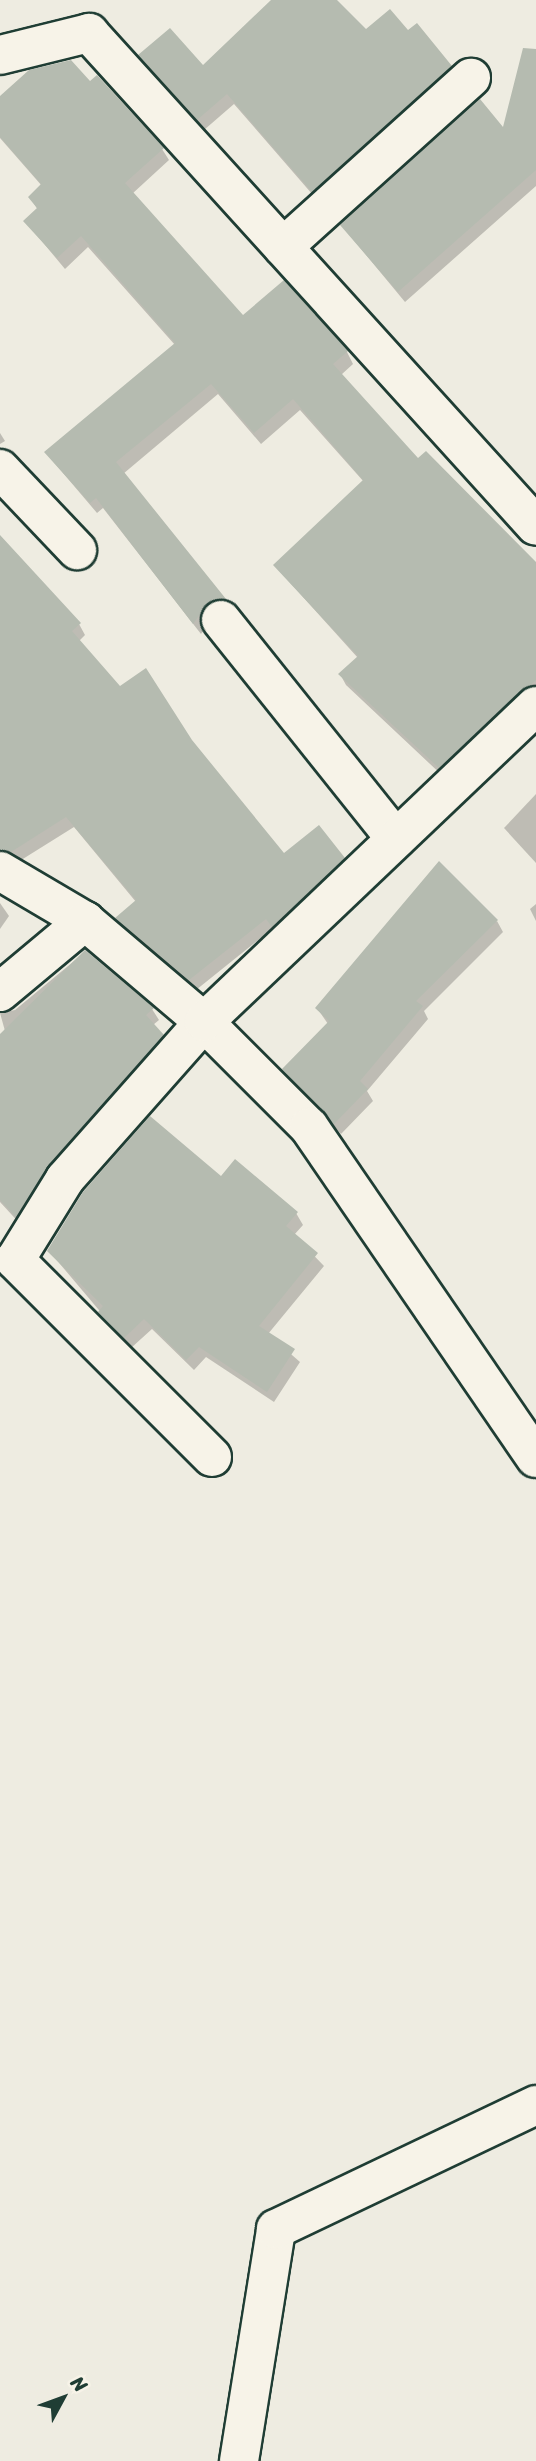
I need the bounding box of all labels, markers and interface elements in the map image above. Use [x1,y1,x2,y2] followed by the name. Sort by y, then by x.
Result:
[28,2363,98,2433] north arrow
[62,2368,96,2400] text: N

